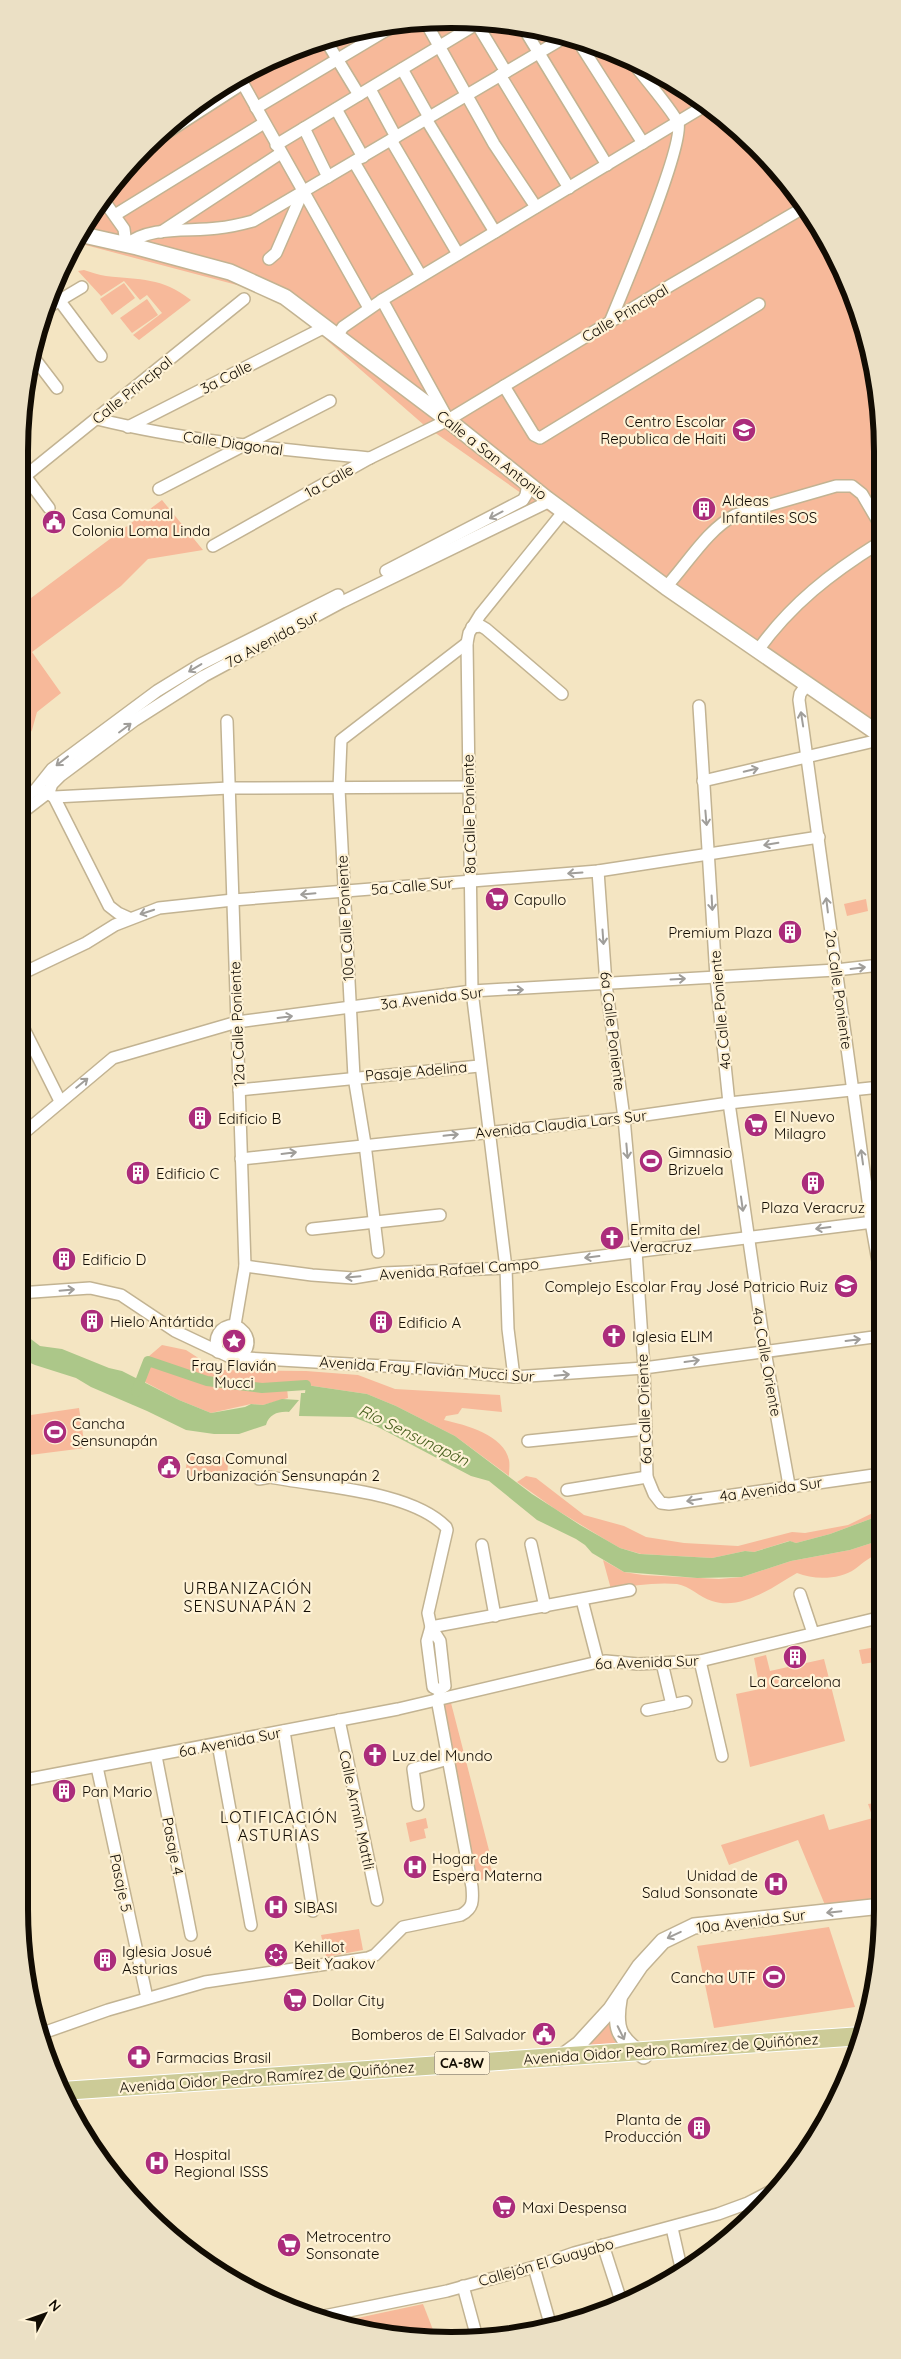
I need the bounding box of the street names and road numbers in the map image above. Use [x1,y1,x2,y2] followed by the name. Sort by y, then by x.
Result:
[578,280,672,346] street label: Calle Principal
[88,352,176,428] street label: Calle Principal
[197,356,255,398] street label: 3a Calle
[433,406,551,504] street label: Calle a San Antonio
[182,427,284,459] street label: Calle Diagonal
[301,460,357,502] street label: 1a Calle
[222,606,322,672] street label: 7a Avenida Sur
[458,754,480,874] street label: 8a Calle Poniente
[332,854,358,982] street label: 10a Calle Poniente
[370,873,454,899] street label: 5a Calle Sur
[821,929,857,1051] street label: 2a Calle Poniente
[705,950,735,1070] street label: 4a Calle Poniente
[225,961,249,1087] street label: 12a Calle Poniente
[596,970,630,1092] street label: 6a Calle Poniente
[379,982,485,1014] street label: 3a Avenida Sur
[364,1057,468,1085] street label: Pasaje Adelina
[474,1106,648,1142] street label: Avenida Claudia Lars Sur
[378,1254,540,1284] street label: Avenida Rafael Campo
[748,1306,786,1418] street label: 4a Calle Oriente
[319,1352,536,1386] street label: Avenida Fray Flavián Mucci Sur
[633,1353,655,1465] street label: 6a Calle Oriente
[718,1472,824,1506] street label: 4a Avenida Sur
[595,1651,699,1673] street label: 6a Avenida Sur
[177,1723,283,1761] street label: 6a Avenida Sur
[335,1749,379,1871] street label: Calle Armín Mattli
[158,1815,188,1877] street label: Pasaje 4
[106,1852,136,1914] street label: Pasaje 5
[695,1905,807,1937] street label: 10a Avenida Sur
[523,2029,819,2069] street label: Avenida Oidor Pedro Ramírez de Quiñónez
[434,2052,490,2074] road number: CA-8W
[119,2057,415,2097] street label: Avenida Oidor Pedro Ramírez de Quiñónez
[476,2234,616,2290] street label: Callejón El Guayabo

